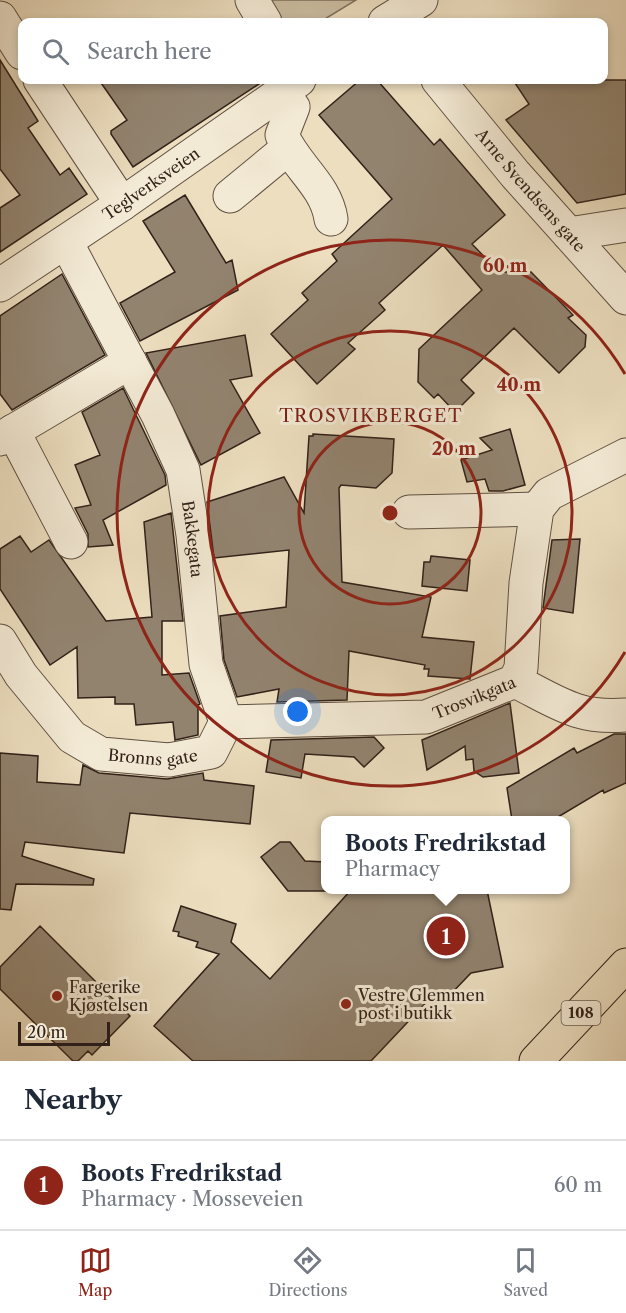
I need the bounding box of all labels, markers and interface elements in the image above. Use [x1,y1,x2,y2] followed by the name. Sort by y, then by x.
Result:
[18,18,608,84] search box
[39,35,72,68] icon: search
[87,38,212,65] text: Search here
[471,124,590,256] street label: Arne Svendsens gate
[99,143,203,224] street label: Teglverksveien
[483,255,527,277] text: 60 m
[497,374,541,396] text: 40 m
[279,405,463,427] district label: TROSVIKBERGET
[432,438,476,460] text: 20 m
[178,499,207,579] street label: Bakkegata
[380,503,400,523] centre of rings
[430,672,519,723] street label: Trosvikgata
[283,697,312,726] your location
[107,745,199,770] street label: Bronns gate
[321,816,570,894] popup
[345,830,546,857] text: Boots Fredrikstad
[345,857,440,881] text: Pharmacy
[426,914,466,958] pin: 1
[69,977,148,1015] place label: Fargerike Kjøstelsen
[357,985,485,1023] place label: Vestre Glemmen post i butikk
[50,989,64,1003] marker: Fargerike Kjøstelsen
[339,997,353,1011] marker: Vestre Glemmen post i butikk
[562,1001,600,1025] road number: 108
[18,1019,110,1046] scale bar
[27,1022,66,1042] text: 20 m
[24,1084,122,1116] text: Nearby
[81,1160,282,1187] text: Boots Fredrikstad
[39,1173,48,1197] text: 1
[554,1173,602,1197] text: 60 m
[81,1187,303,1211] text: Pharmacy · Mosseveien
[78,1244,112,1300] tab: Map
[268,1244,347,1300] tab: Directions
[504,1244,548,1300] tab: Saved

